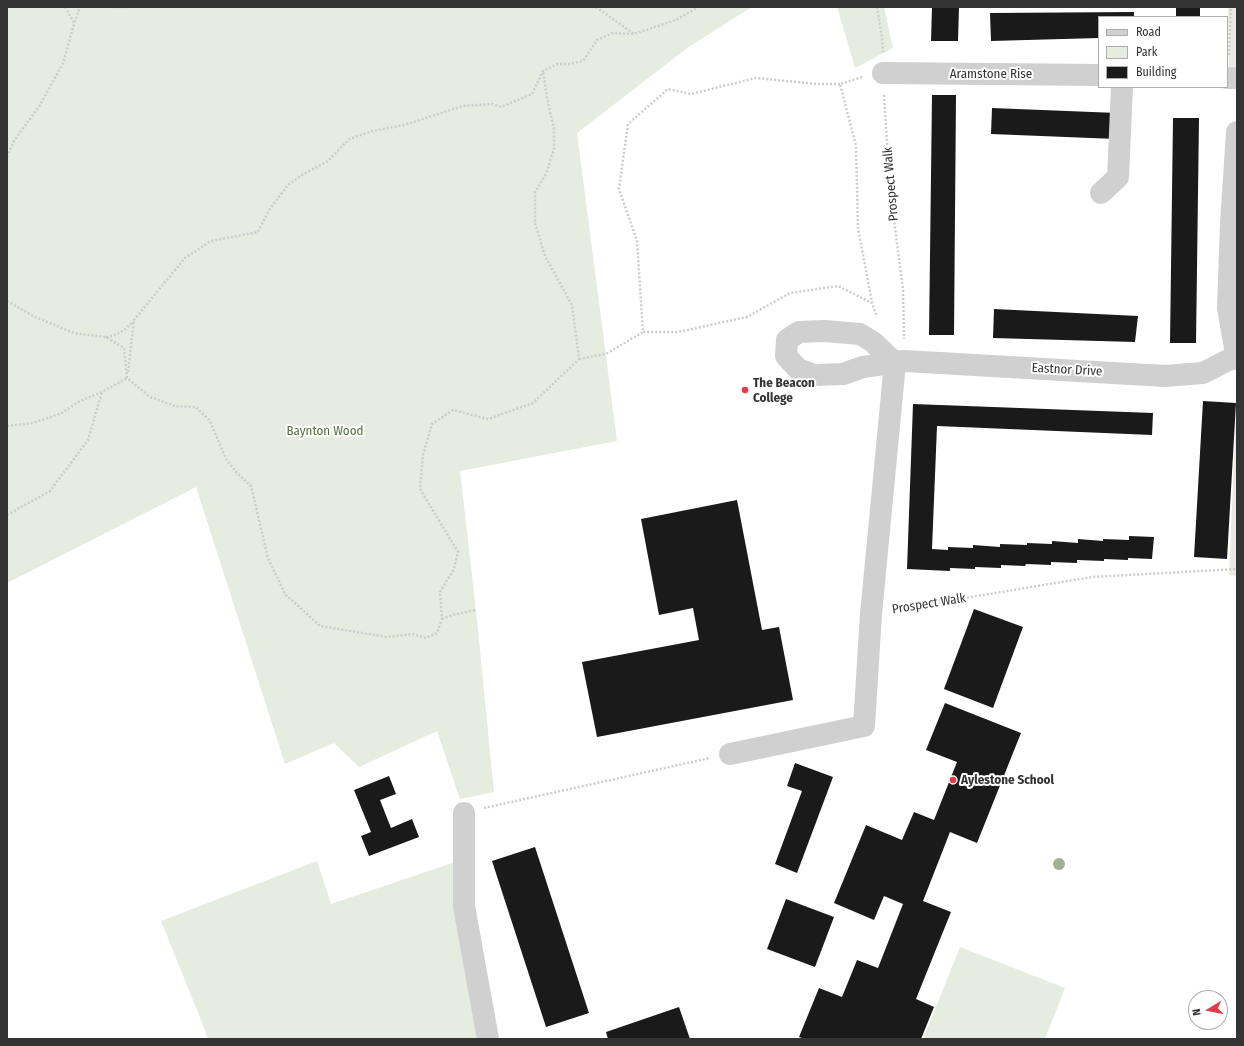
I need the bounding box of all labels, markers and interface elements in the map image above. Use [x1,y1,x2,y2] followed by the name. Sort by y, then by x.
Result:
[1098,16,1228,88] legend
[1136,25,1161,39] text: Road
[1136,45,1157,59] text: Park
[1136,65,1176,79] text: Building
[950,66,1032,82] street label: Aramstone Rise
[880,146,902,222] street label: Prospect Walk
[1031,360,1103,380] street label: Eastnor Drive
[753,375,815,406] place label: The Beacon College
[740,385,750,395] marker: The Beacon College
[287,423,363,439] park label: Baynton Wood
[891,590,967,618] street label: Prospect Walk
[961,772,1054,788] place label: Aylestone School
[948,775,958,785] marker: Aylestone School
[1188,990,1228,1030] north arrow
[1190,1008,1204,1016] text: N

